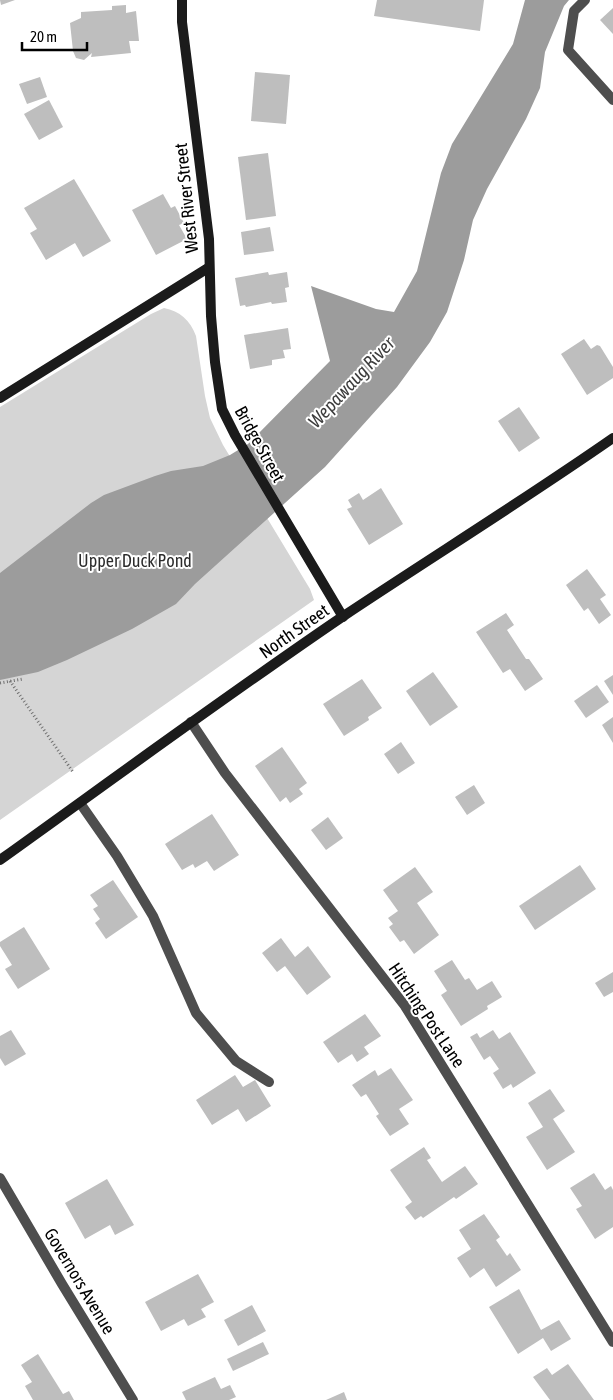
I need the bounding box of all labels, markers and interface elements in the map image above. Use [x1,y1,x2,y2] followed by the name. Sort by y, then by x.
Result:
[22,20,88,52] scale bar
[30,28,57,45] text: 20 m
[170,142,202,254] street label: West River Street
[303,331,400,432] water label: Wepawaug River
[230,402,290,486] street label: Bridge Street
[78,550,192,571] park label: Upper Duck Pond
[255,599,333,663] street label: North Street
[384,959,470,1071] street label: Hitching Post Lane
[40,1224,120,1338] street label: Governors Avenue

